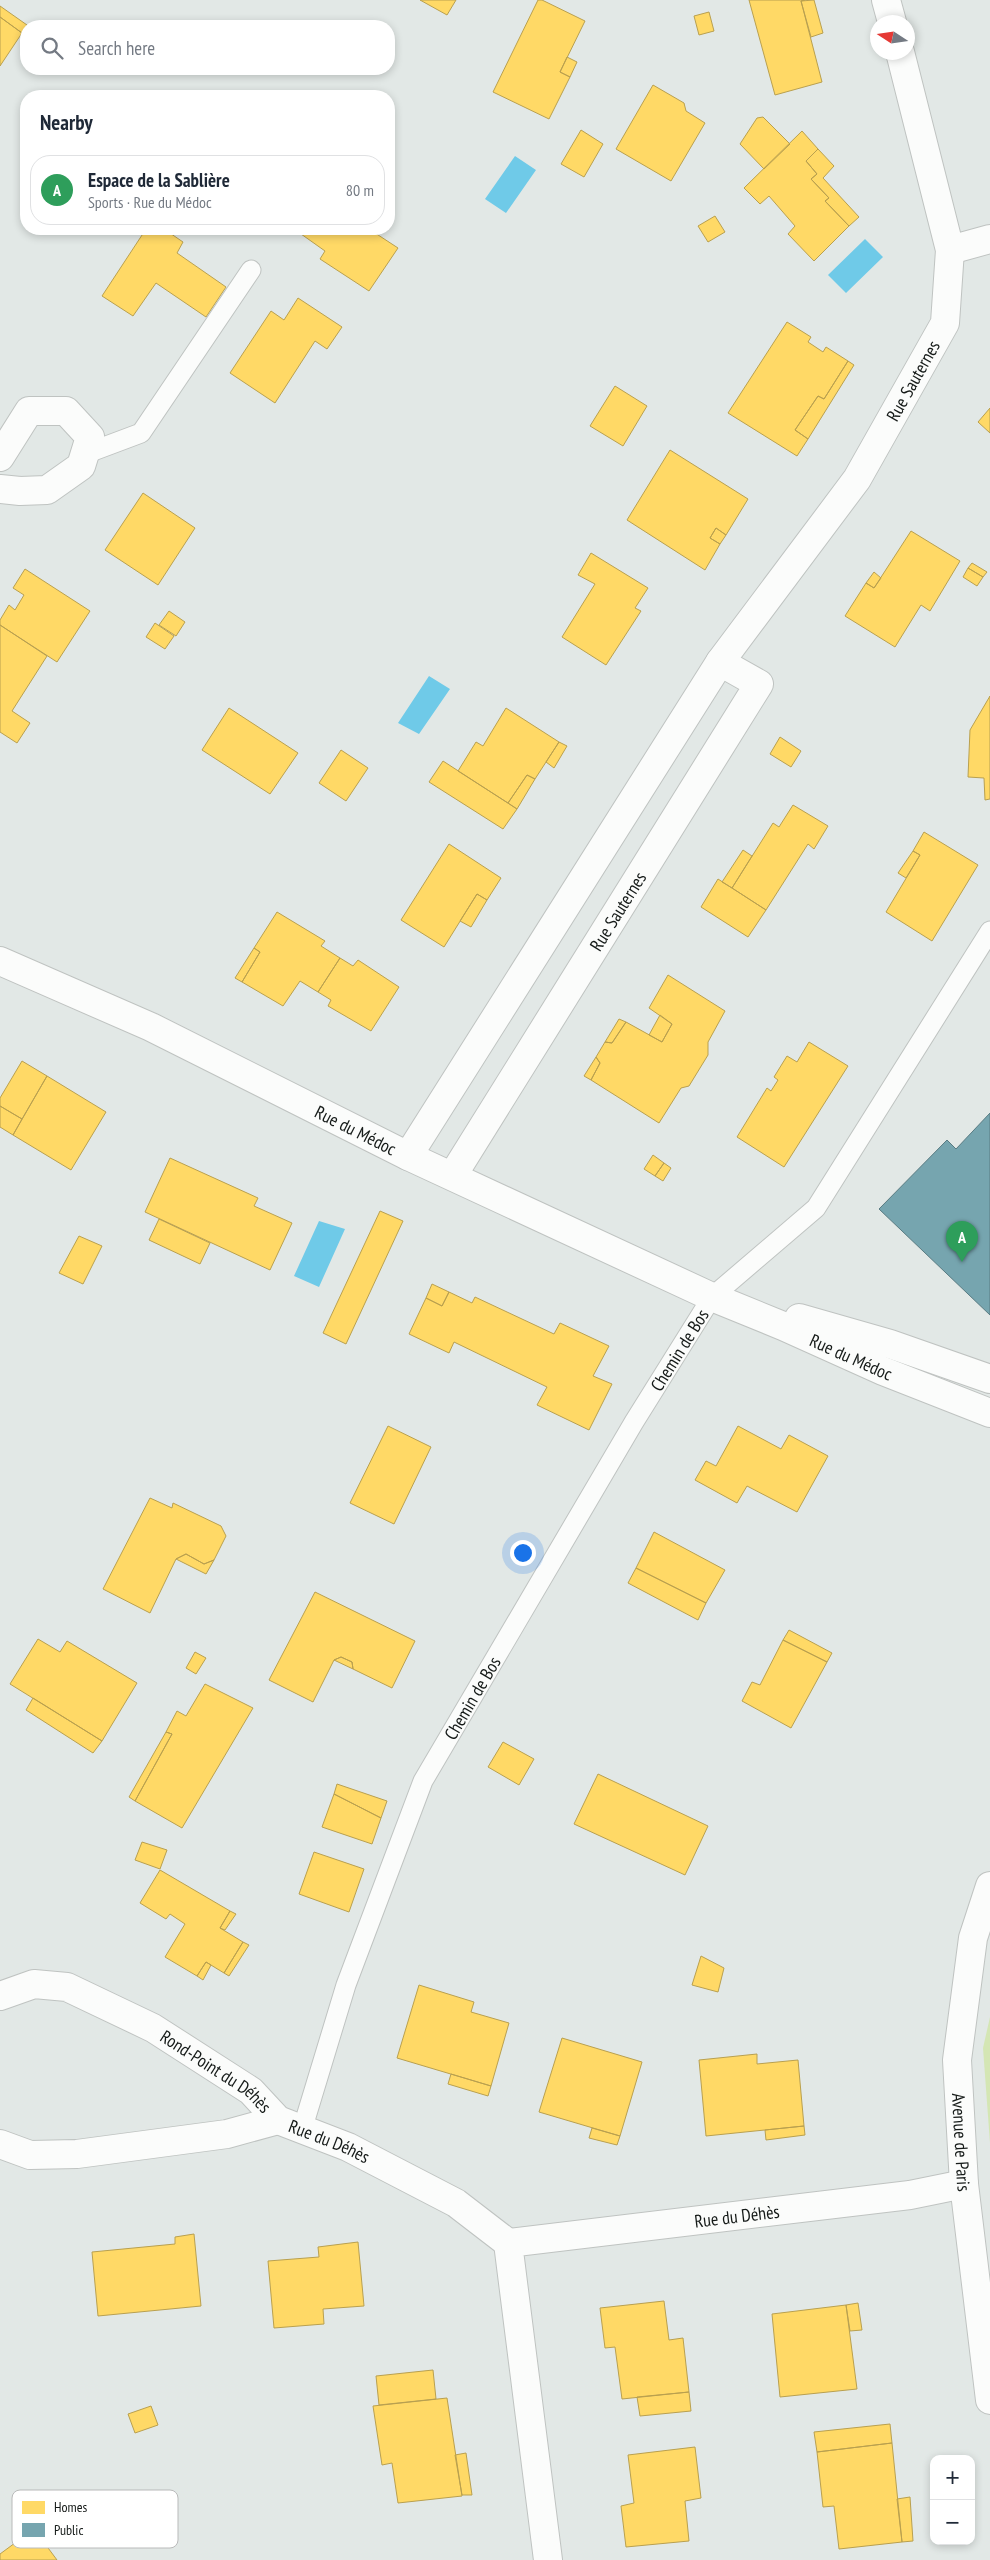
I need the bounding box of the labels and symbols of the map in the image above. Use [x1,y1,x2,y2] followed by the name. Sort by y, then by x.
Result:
[870,15,915,60] north arrow
[881,336,944,425] street label: Rue Sauternes
[584,867,651,955] street label: Rue Sauternes
[311,1100,401,1160] street label: Rue du Médoc
[946,1221,978,1262] pin: A
[645,1305,713,1395] street label: Chemin de Bos
[806,1328,896,1385] street label: Rue du Médoc
[510,1540,536,1566] your location
[439,1652,505,1744] street label: Chemin de Bos
[156,2024,277,2117] street label: Rond-Point du Déhès
[947,2092,976,2192] street label: Avenue de Paris
[286,2114,374,2168] street label: Rue du Déhès
[693,2199,781,2232] street label: Rue du Déhès
[12,2490,178,2548] legend
[54,2498,87,2516] text: Homes
[54,2521,83,2539] text: Public

